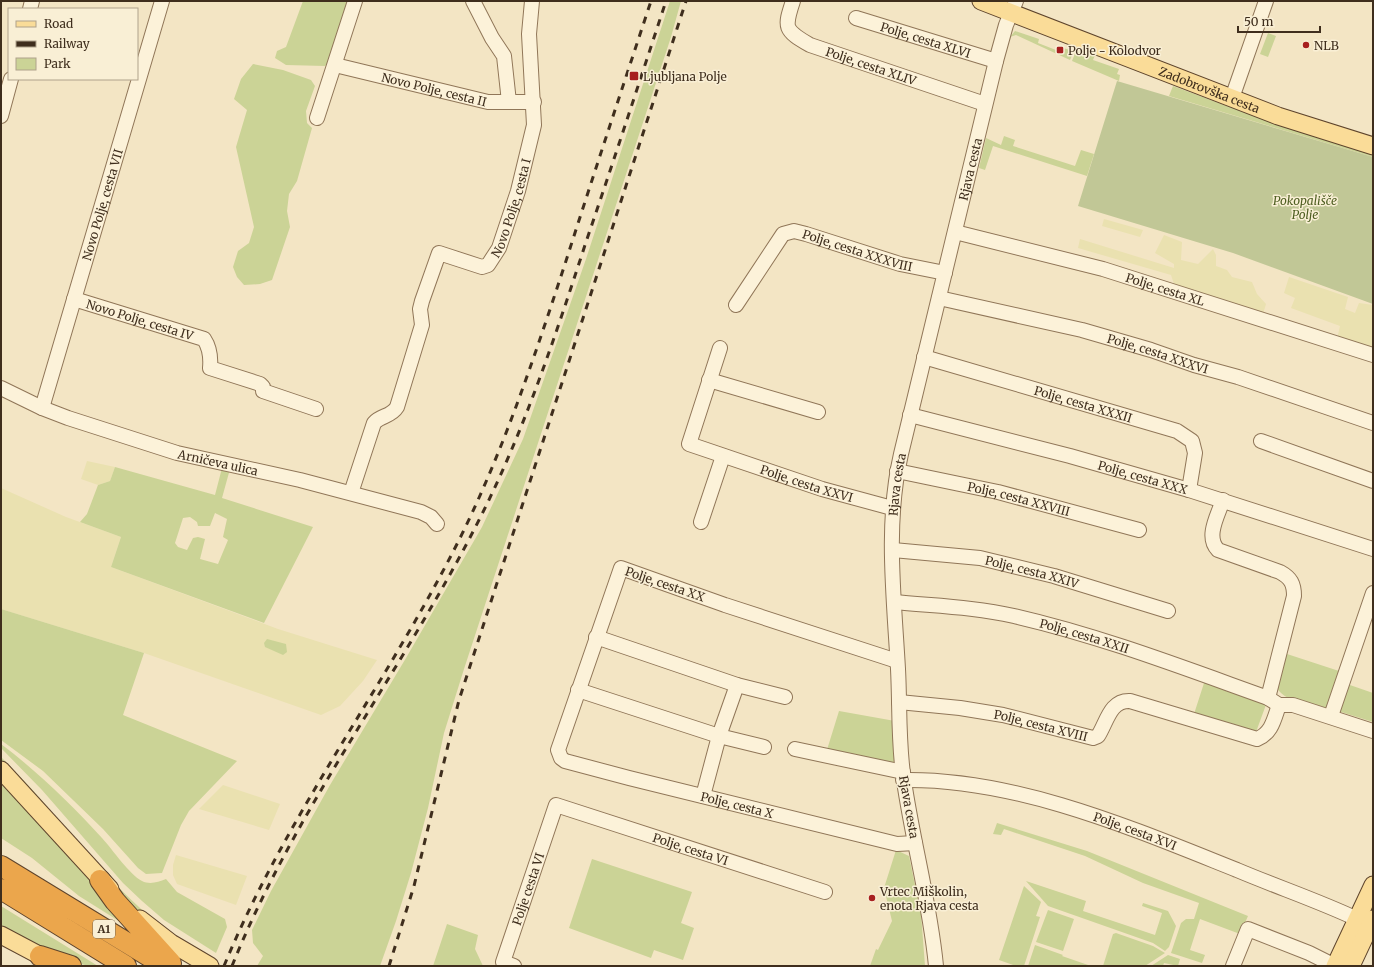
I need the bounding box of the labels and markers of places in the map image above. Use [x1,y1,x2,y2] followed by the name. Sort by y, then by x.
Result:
[1314,38,1339,53] place label: NLB
[1301,40,1311,50] marker: NLB
[1068,43,1162,58] place label: Polje - Kolodvor
[1055,45,1065,55] marker: Polje - Kolodvor
[643,69,727,84] place label: Ljubljana Polje
[628,70,640,82] marker: Ljubljana Polje
[879,884,979,913] place label: Vrtec Miškolin, enota Rjava cesta
[867,893,877,903] marker: Vrtec Miškolin, enota Rjava cesta

